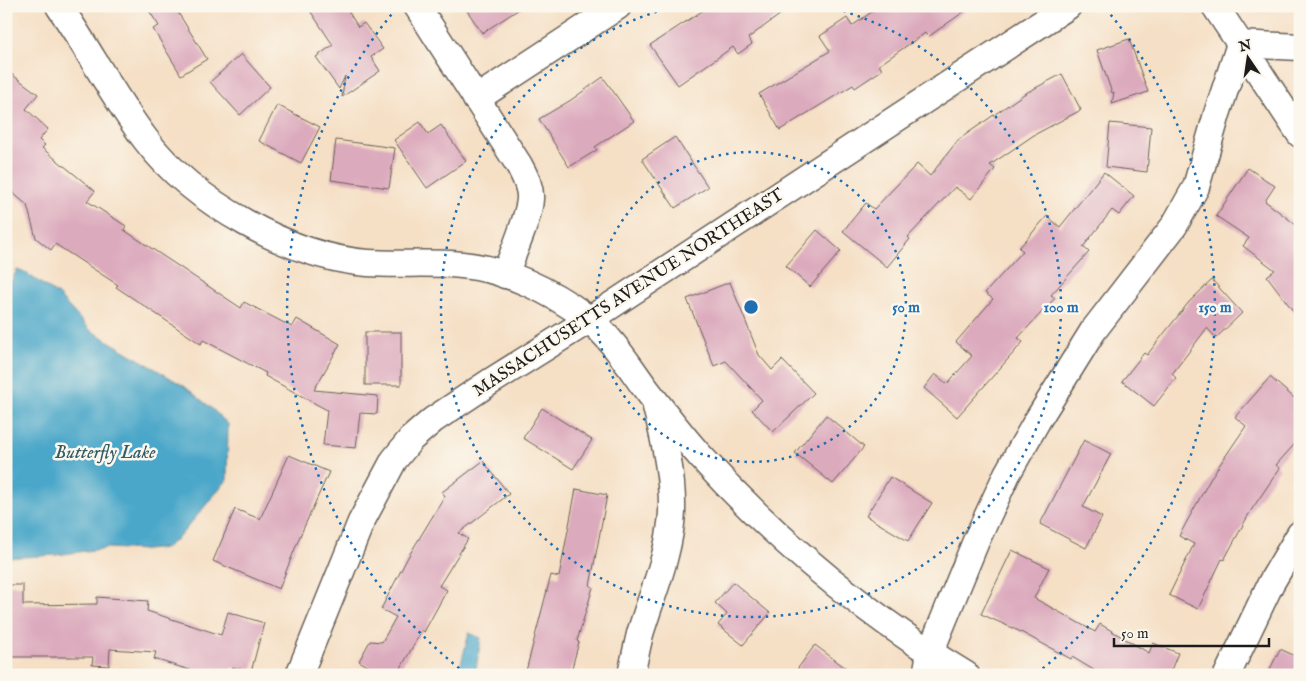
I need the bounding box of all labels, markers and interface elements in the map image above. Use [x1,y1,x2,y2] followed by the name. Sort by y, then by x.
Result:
[1224,32,1274,82] north arrow
[1236,36,1253,57] text: N
[469,184,789,403] street label: MASSACHUSETTS AVENUE NORTHEAST
[742,298,760,316] centre of rings
[892,298,920,317] text: 50 m
[1043,298,1079,317] text: 100 m
[1198,298,1232,317] text: 150 m
[54,441,156,465] water label: Butterfly Lake
[1114,616,1268,648] scale bar
[1121,624,1149,643] text: 50 m

